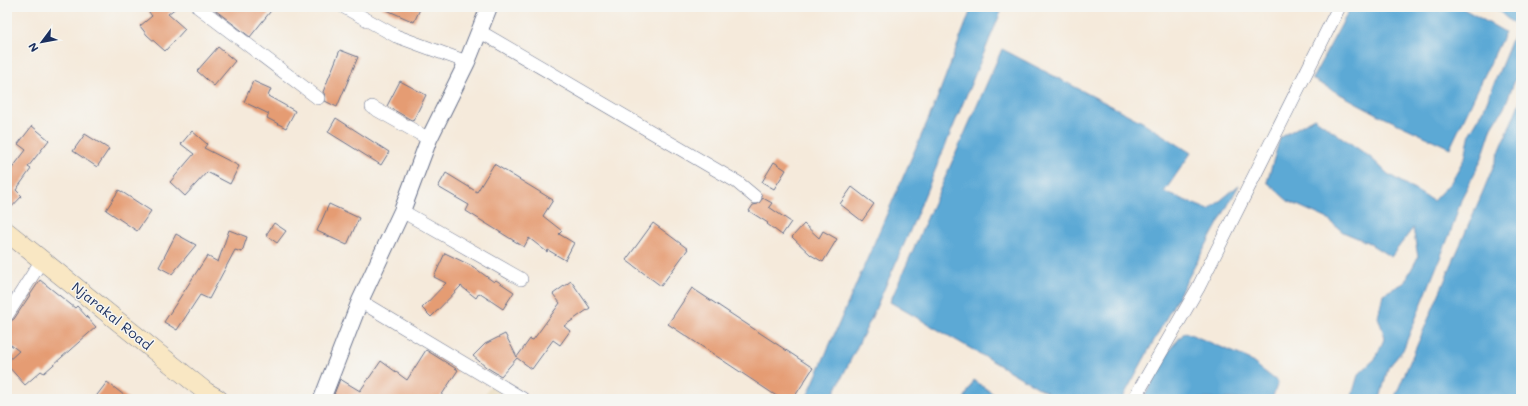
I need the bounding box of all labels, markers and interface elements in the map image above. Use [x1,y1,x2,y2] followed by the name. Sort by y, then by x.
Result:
[22,22,62,62] north arrow
[25,40,42,55] text: N
[68,277,157,354] street label: Njarakal Road

